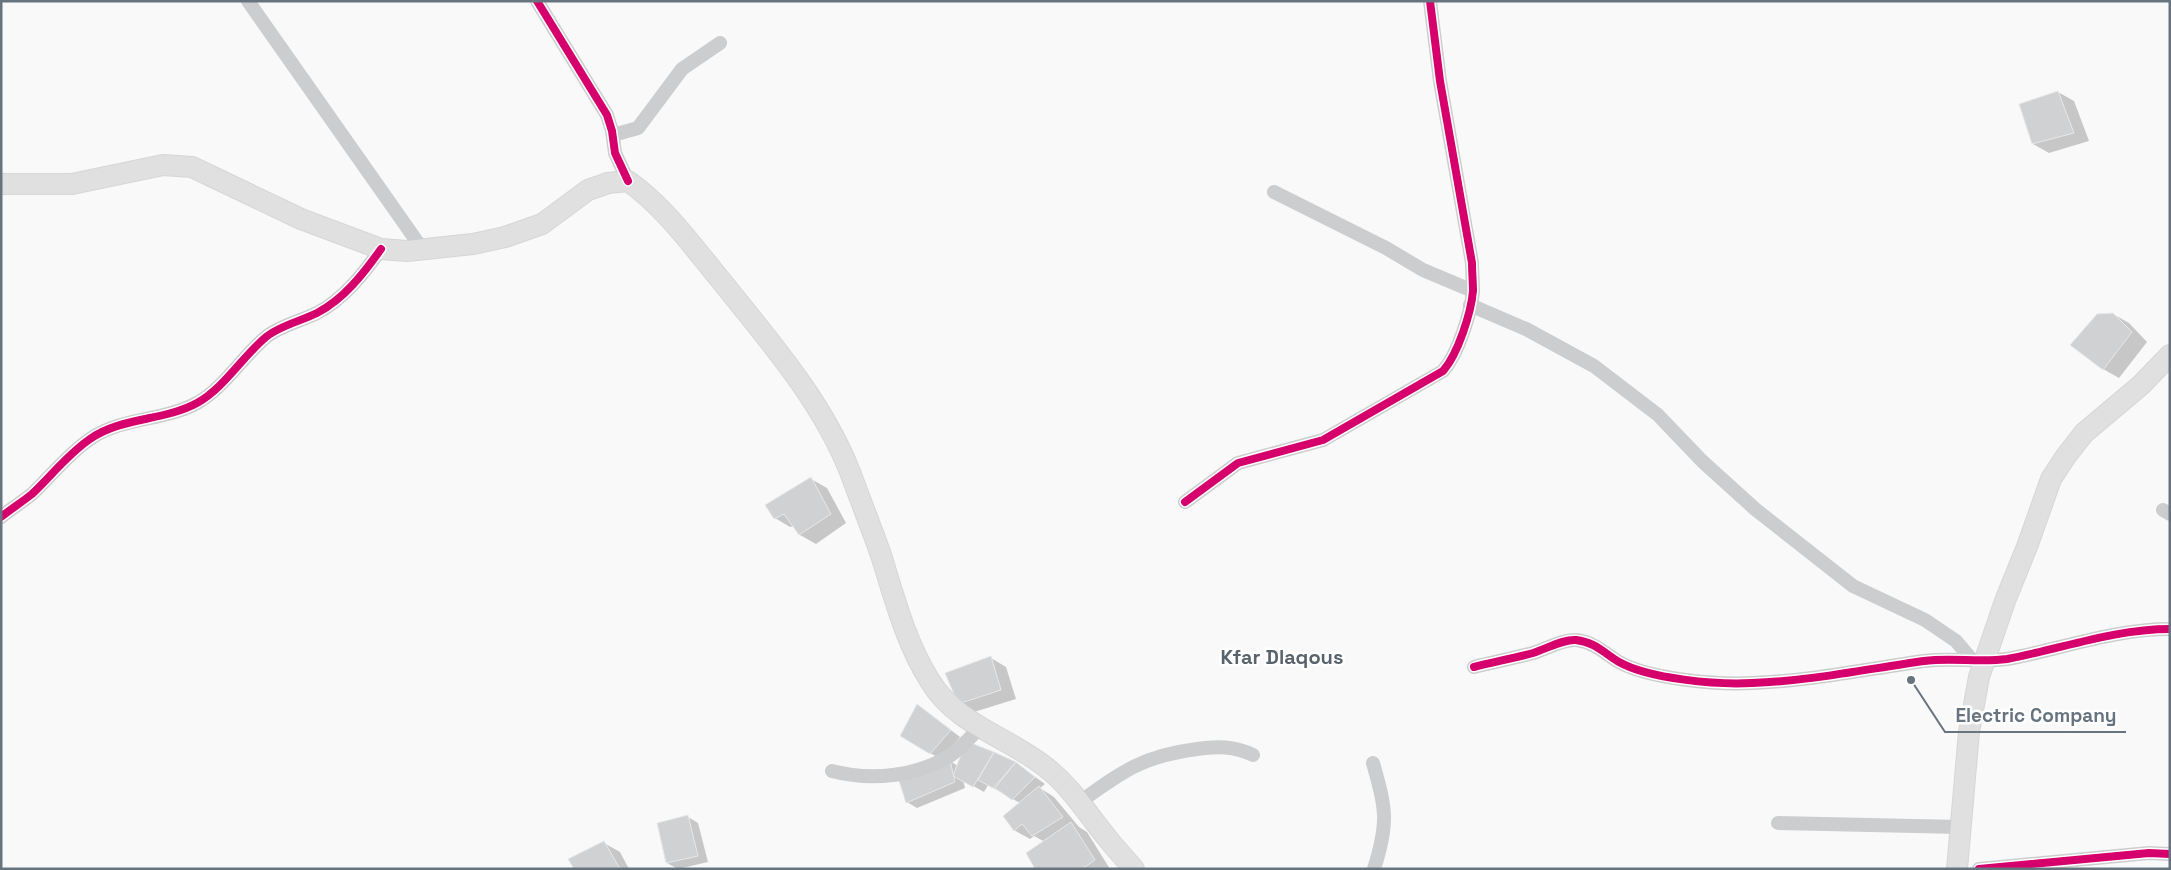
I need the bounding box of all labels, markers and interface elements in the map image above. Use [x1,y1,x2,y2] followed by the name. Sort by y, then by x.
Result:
[1221,644,1343,670] district label: Kfar Dlaqous
[1945,698,2126,732] callout: Electric Company
[1955,703,2117,728] text: Electric Company

